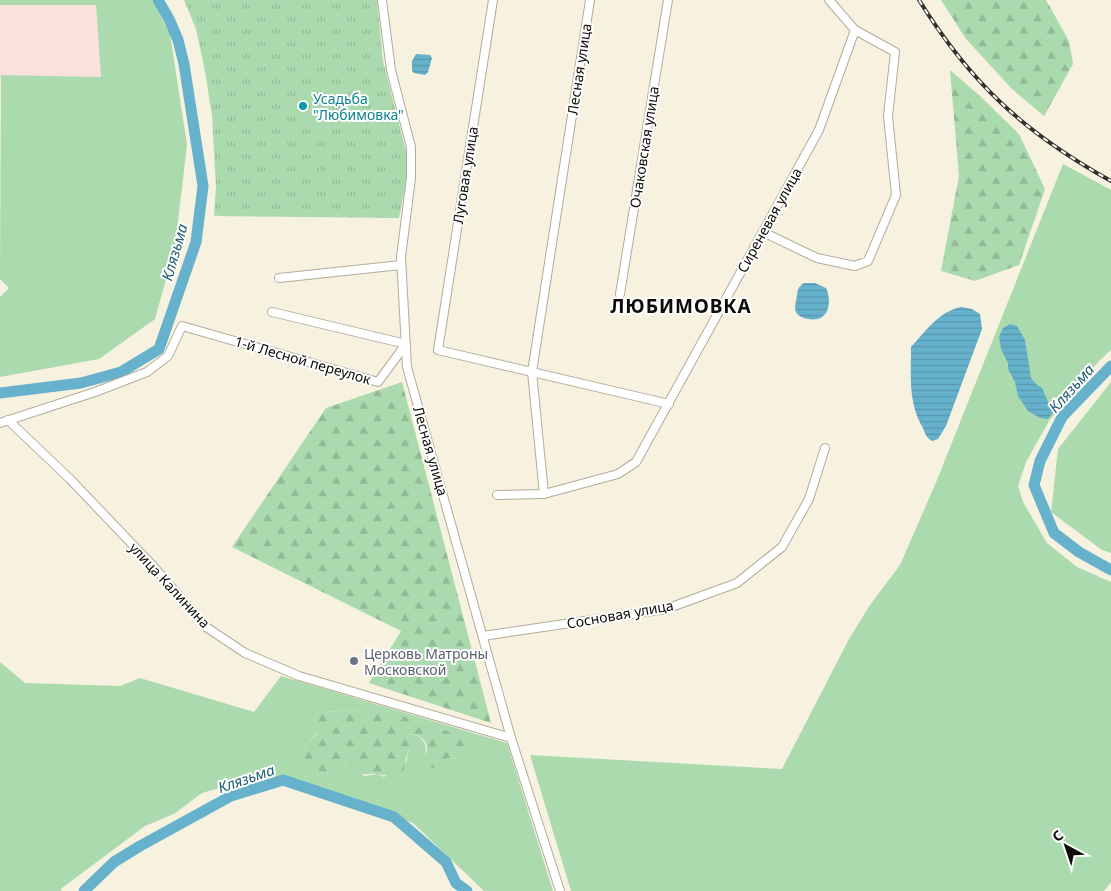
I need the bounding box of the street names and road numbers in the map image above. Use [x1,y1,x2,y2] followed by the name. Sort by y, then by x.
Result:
[562,22,596,116] street label: Лесная улица
[625,85,663,209] street label: Очаковская улица
[448,125,482,225] street label: Луговая улица
[732,164,806,276] street label: Сиреневая улица
[233,331,374,389] street label: 1-й Лесной переулок
[409,404,453,498] street label: Лесная улица
[125,538,215,632] street label: улица Калинина
[565,595,675,633] street label: Сосновая улица

